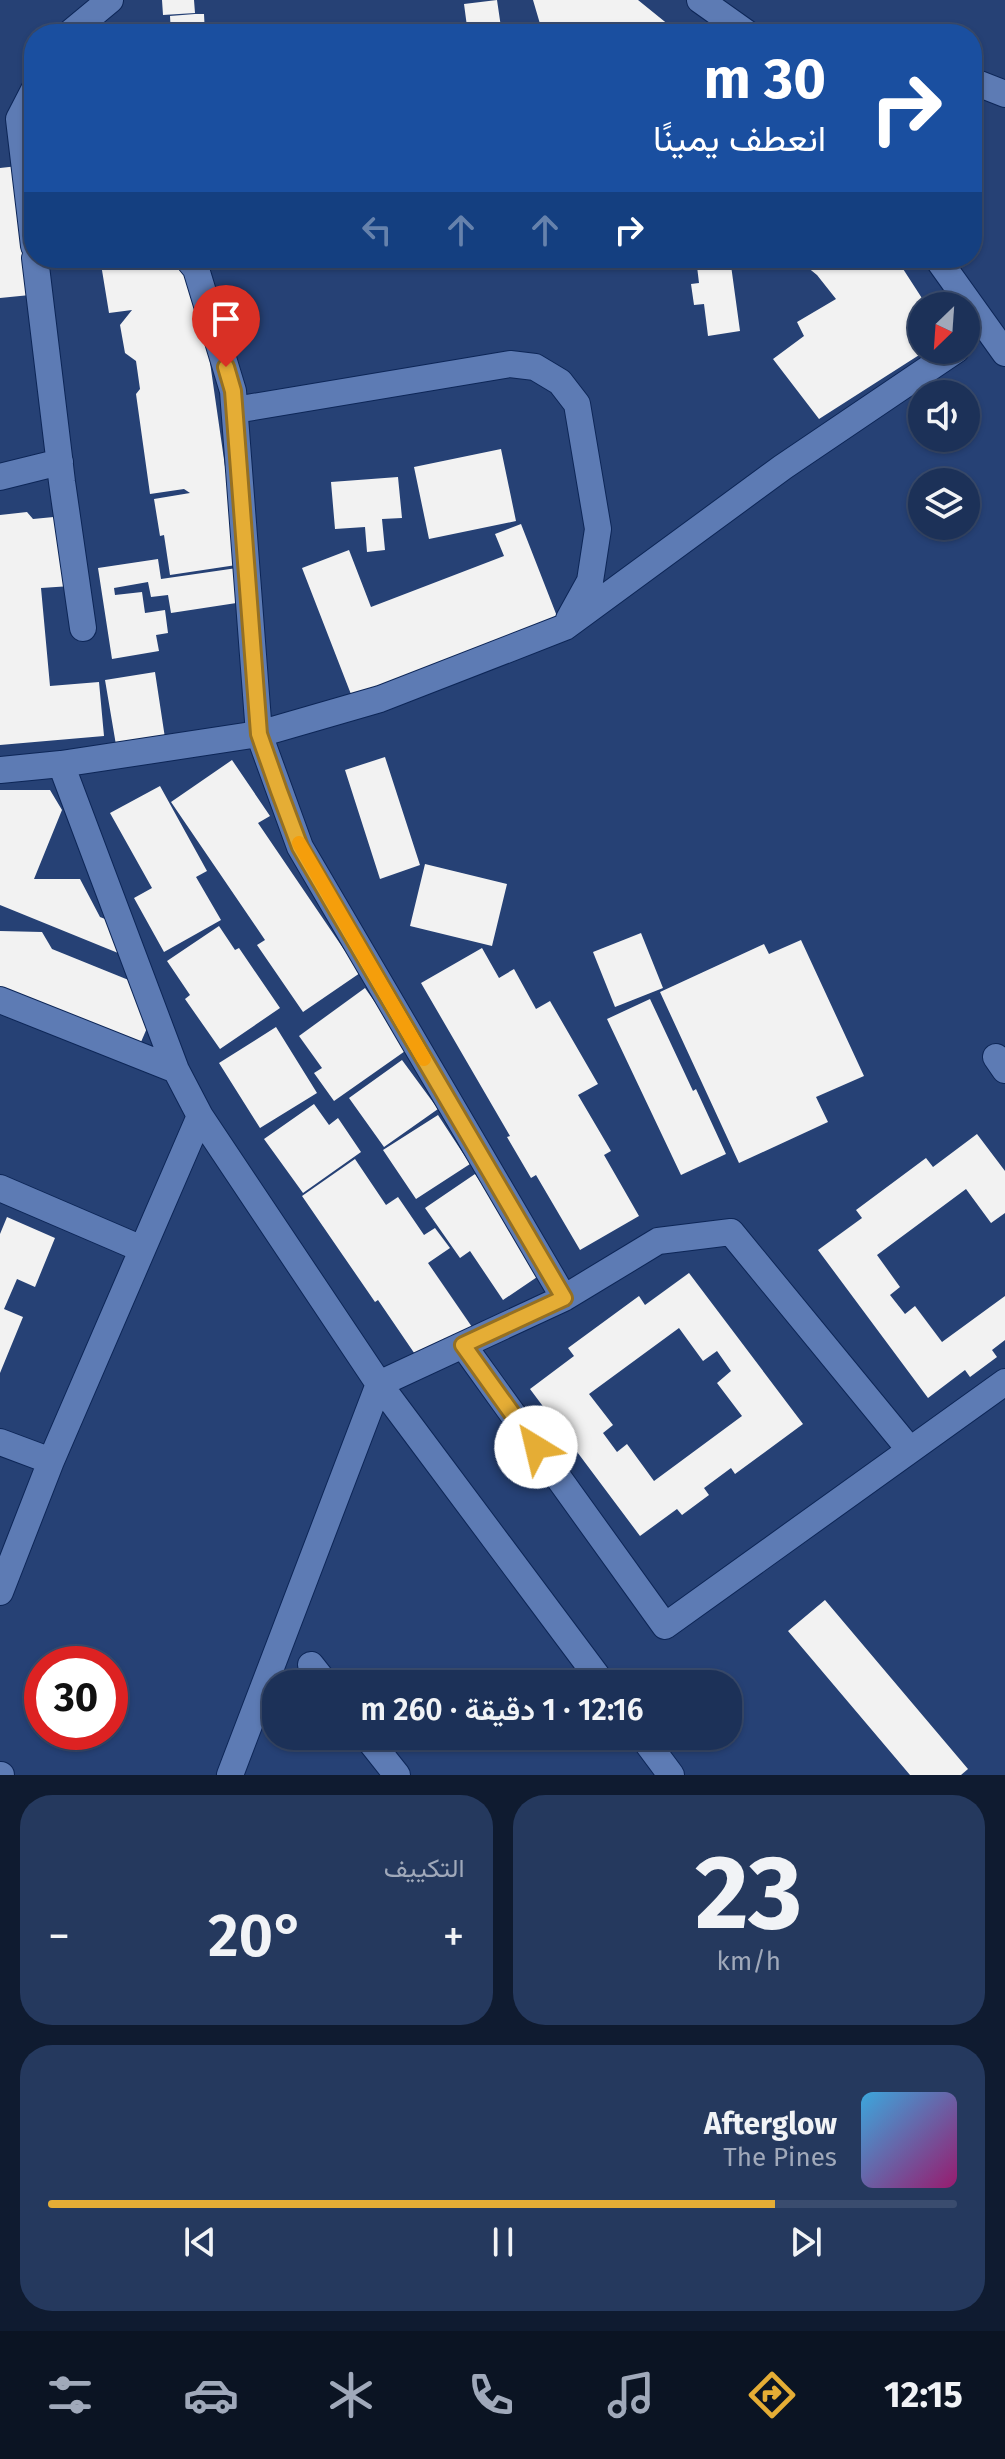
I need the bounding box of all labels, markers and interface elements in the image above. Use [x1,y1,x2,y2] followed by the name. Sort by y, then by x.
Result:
[704,46,826,113] text: 30 m
[854,56,958,160] icon: right
[653,117,826,161] text: انعطف يمينًا
[355,208,399,252] icon: left
[439,208,483,252] icon: ahead
[523,208,567,252] icon: ahead
[607,208,651,252] icon: right
[192,285,260,367] pin
[908,292,980,364] north arrow
[908,292,980,540] map controls
[204,297,248,341] icon: arrive
[908,380,980,452] button: sound
[908,468,980,540] button: layers
[494,1405,578,1489] position arrow
[24,1646,128,1750] speed limit sign: 30
[361,1692,643,1728] text: 12:16 · 1 دقيقة · 260 m
[695,1831,802,1956] text: 23
[384,1853,465,1884] text: التكييف
[208,1900,305,1972] text: 20°
[48,1910,70,1963] text: −
[443,1910,464,1963] text: +
[717,1946,781,1977] text: km/h
[704,2106,837,2142] text: Afterglow
[723,2142,837,2173] text: The Pines
[178,2220,222,2264] icon: previous
[481,2220,525,2264] icon: pause
[784,2220,828,2264] icon: next
[42,2367,98,2423] icon: filters
[183,2367,239,2423] icon: car
[323,2367,379,2423] icon: climate
[463,2367,519,2423] icon: phone
[603,2367,659,2423] icon: music
[744,2367,800,2423] icon: directions
[884,2373,963,2417] text: 12:15

